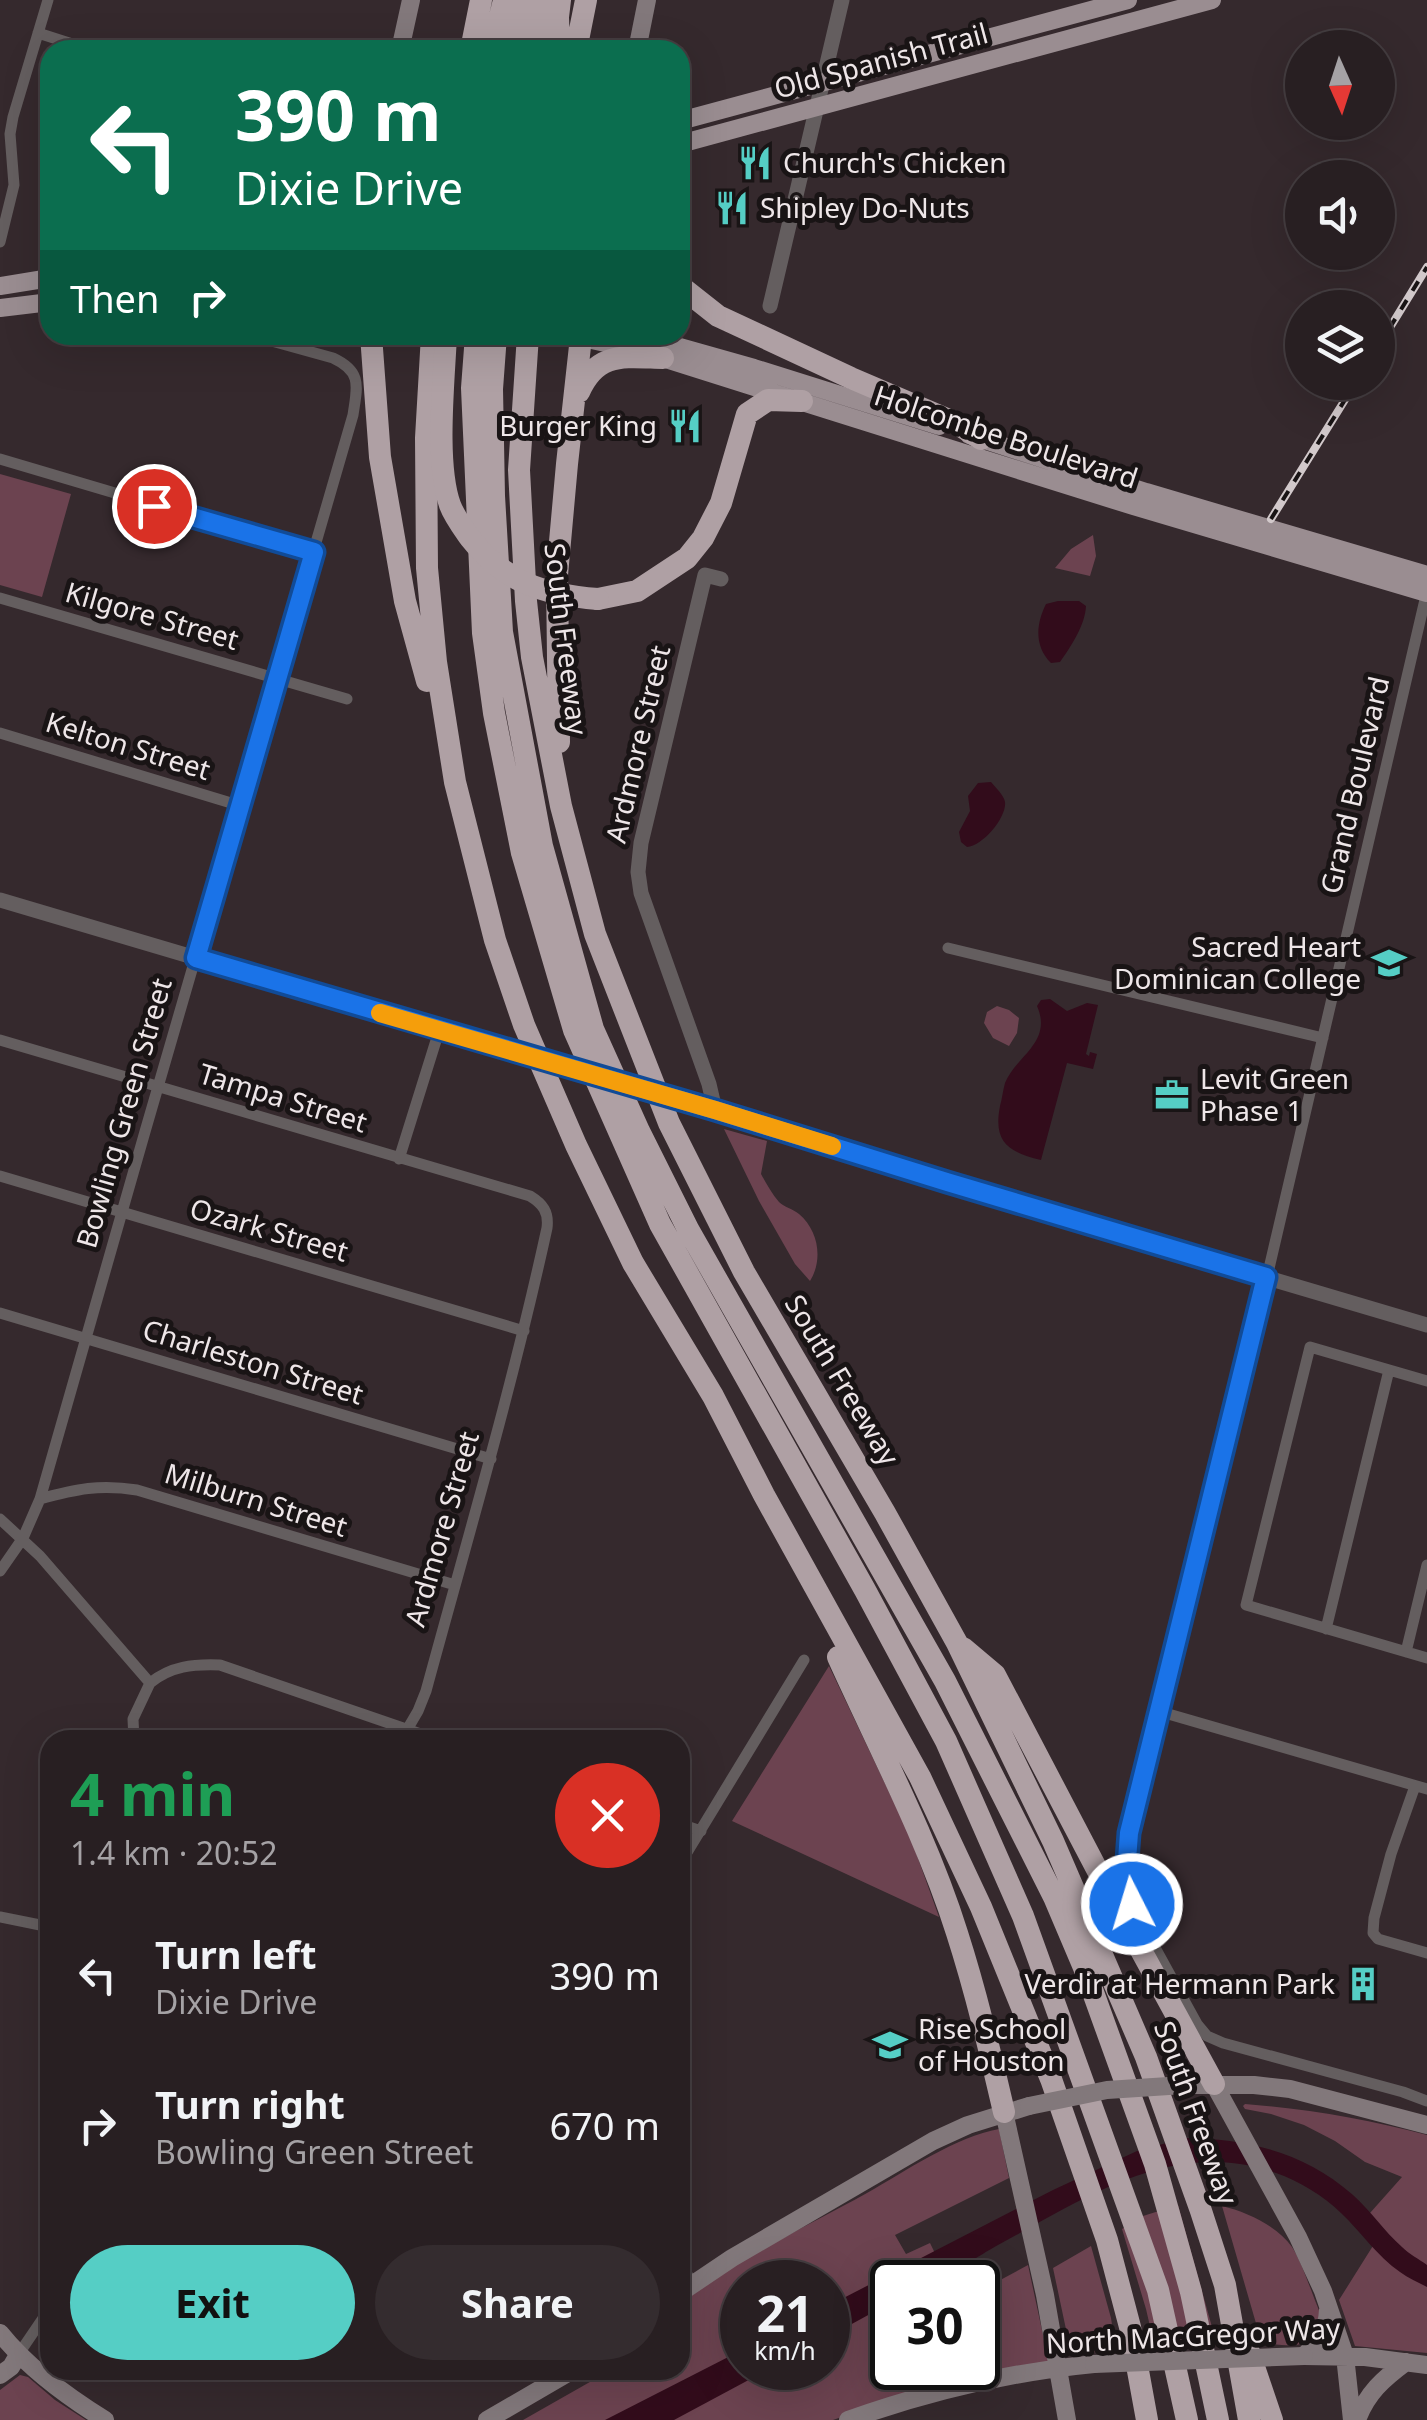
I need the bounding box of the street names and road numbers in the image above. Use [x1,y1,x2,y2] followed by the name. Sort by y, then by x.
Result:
[770,13,992,107] street label: Old Spanish Trail
[870,376,1143,497] street label: Holcombe Boulevard
[536,541,598,738] street label: South Freeway
[61,572,243,658] street label: Kilgore Street
[596,641,678,846] street label: Ardmore Street
[1311,672,1398,897] street label: Grand Boulevard
[41,702,215,788] street label: Kelton Street
[66,974,180,1252] street label: Bowling Green Street
[195,1053,372,1141] street label: Tampa Street
[186,1188,353,1270] street label: Ozark Street
[777,1287,909,1473] street label: South Freeway
[138,1309,368,1413] street label: Charleston Street
[395,1427,487,1631] street label: Ardmore Street
[161,1453,352,1545] street label: Milburn Street
[1146,2016,1248,2210] street label: South Freeway
[1045,2308,1342,2362] street label: North MacGregor Way

